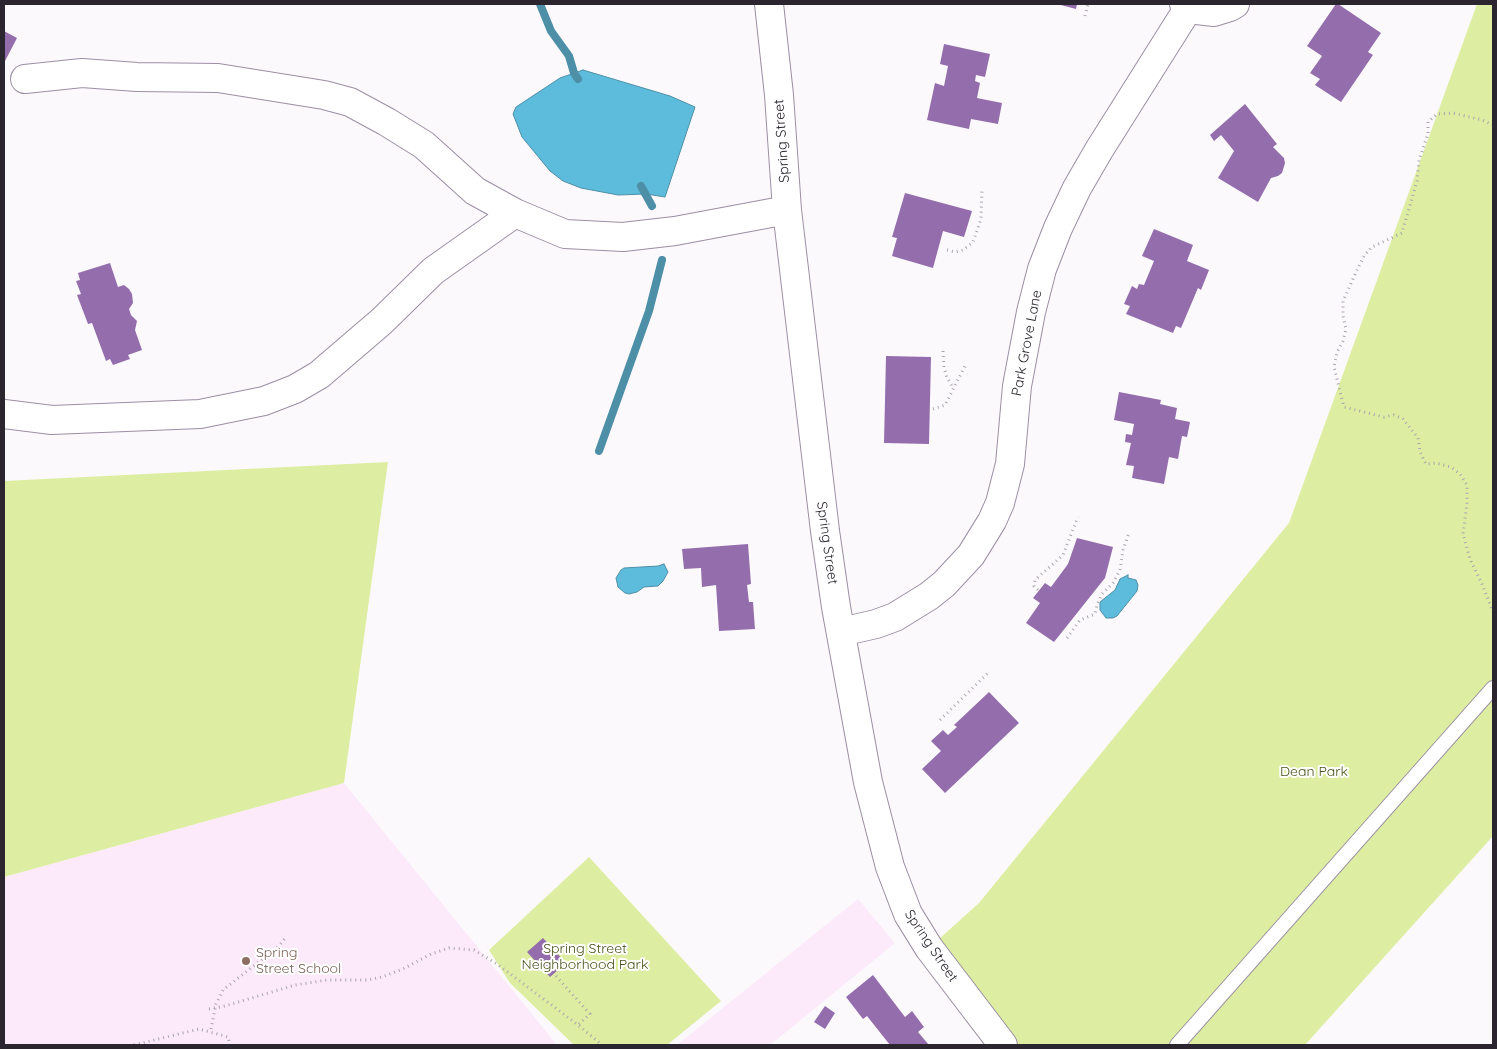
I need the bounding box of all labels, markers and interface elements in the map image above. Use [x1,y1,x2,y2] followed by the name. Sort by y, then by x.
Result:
[771,99,793,183] street label: Spring Street
[1008,289,1046,397] street label: Park Grove Lane
[813,500,841,586] street label: Spring Street
[1280,764,1348,780] park label: Dean Park
[901,907,961,985] street label: Spring Street
[522,941,648,974] park label: Spring Street Neighborhood Park
[256,945,341,978] place label: Spring Street School
[240,955,252,967] marker: Spring Street School

